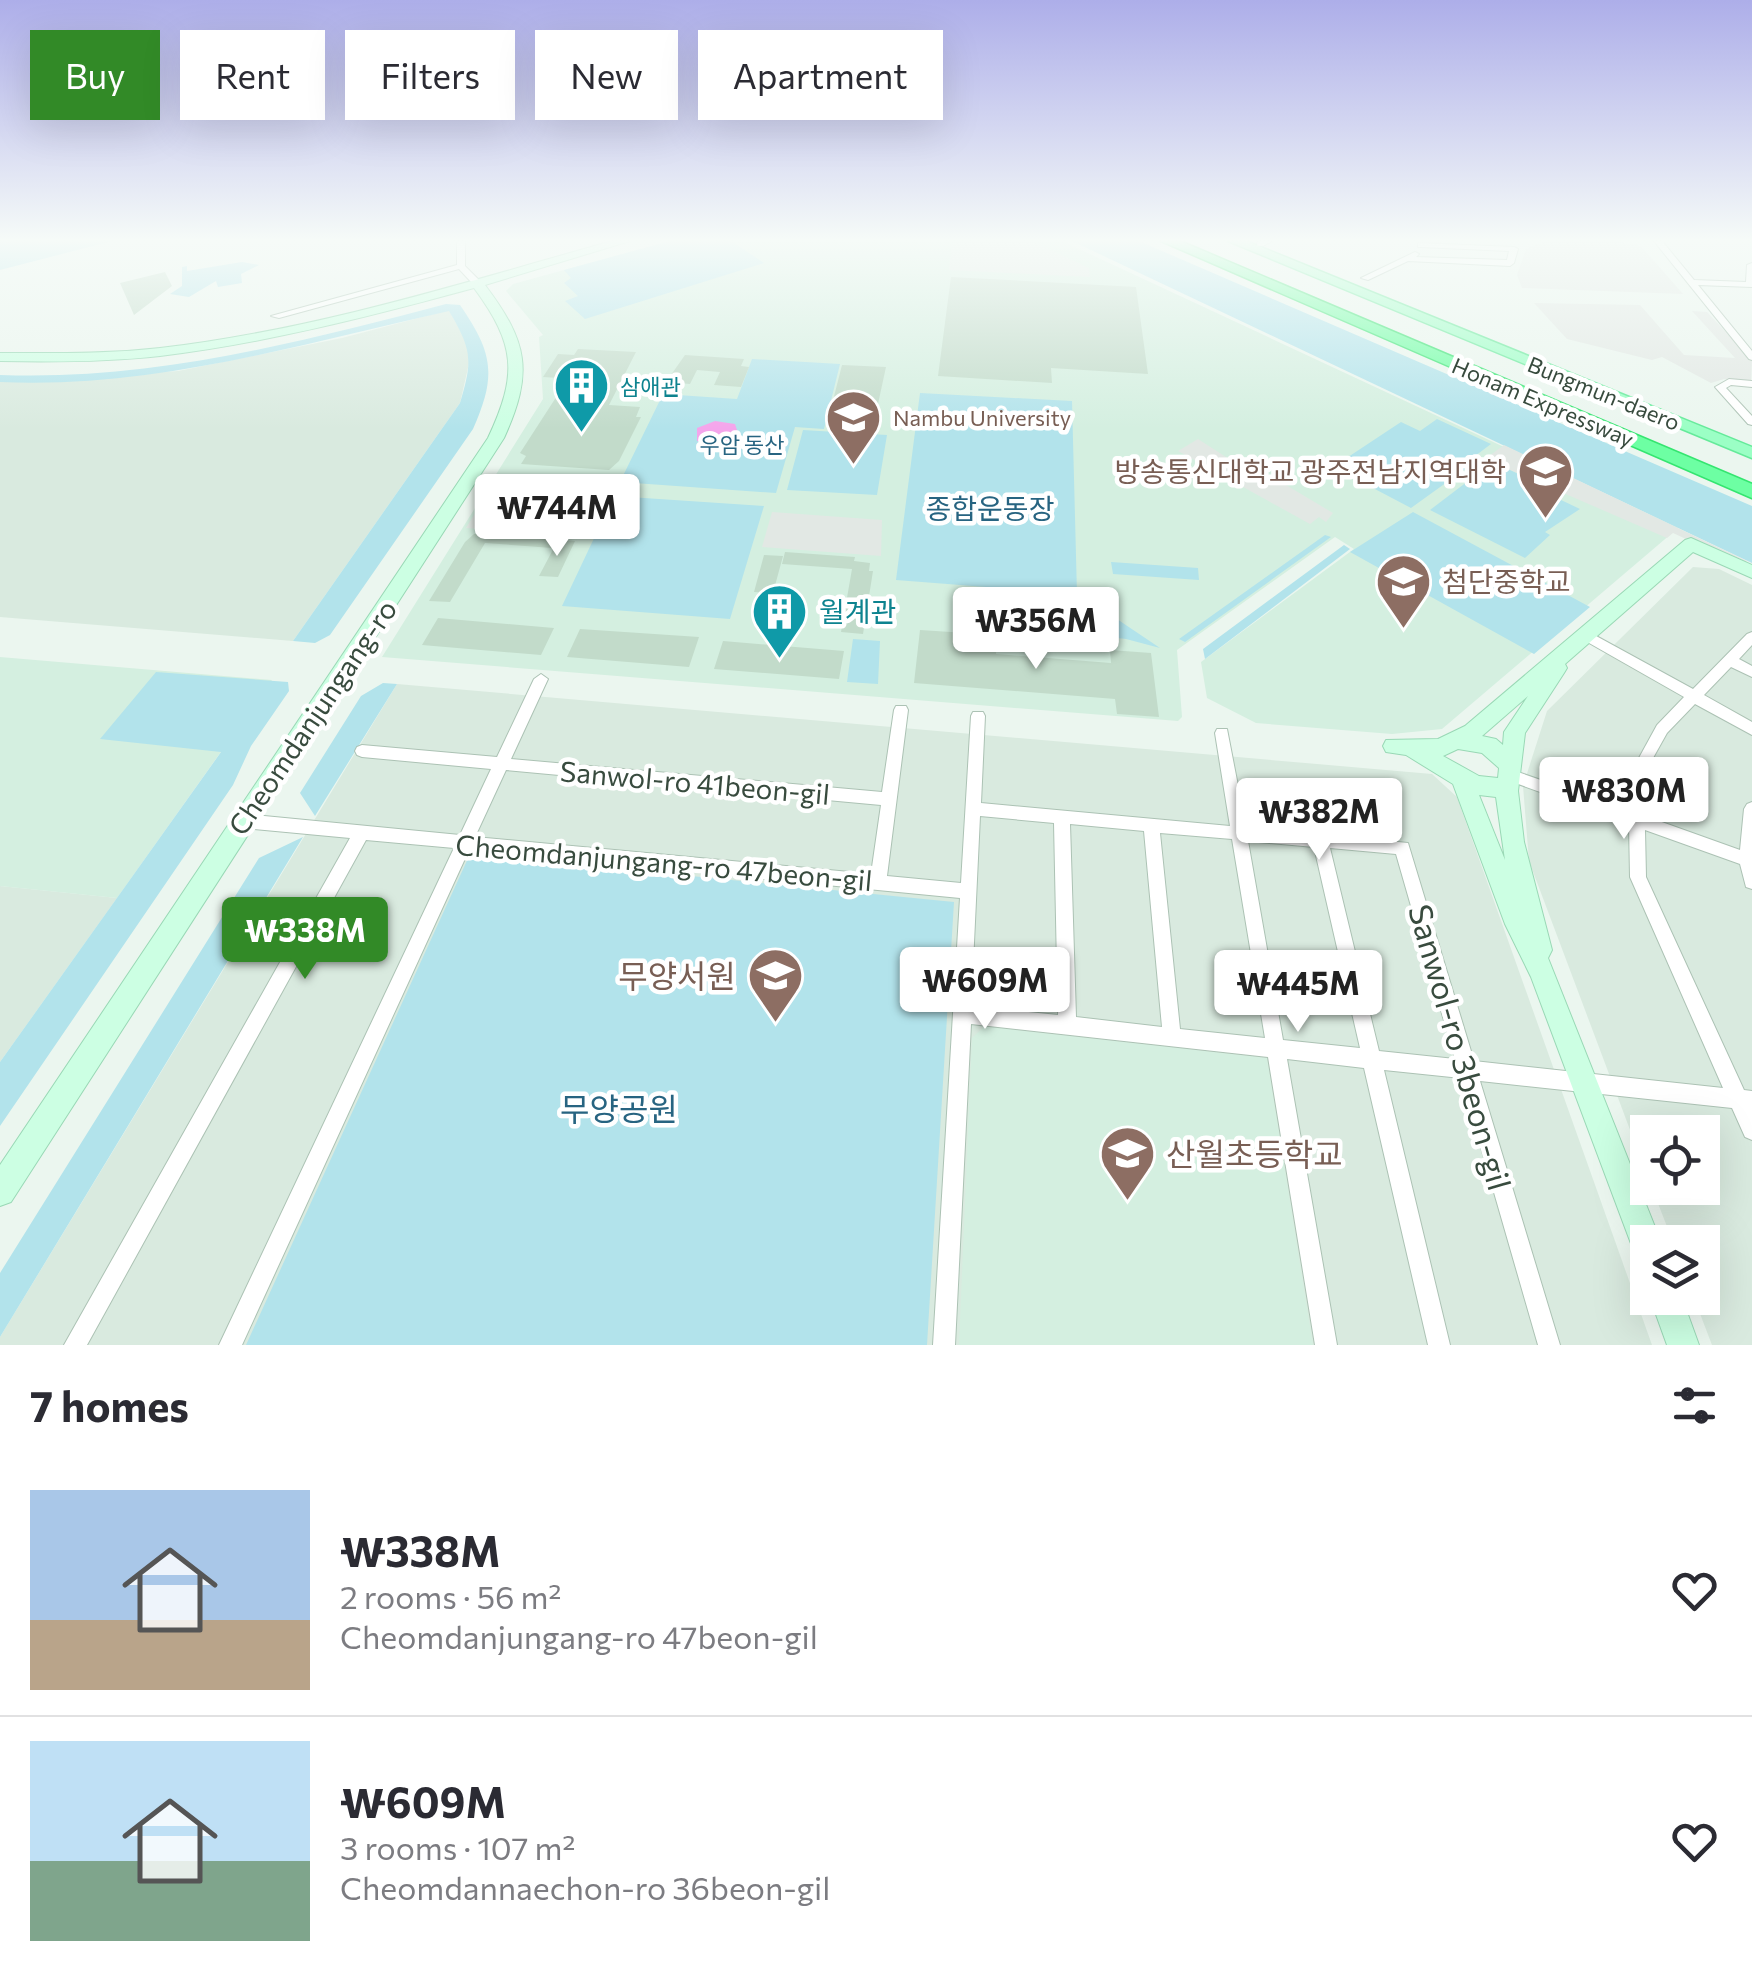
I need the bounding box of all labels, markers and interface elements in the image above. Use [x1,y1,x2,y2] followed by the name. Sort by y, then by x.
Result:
[30,30,160,120] chip: Buy
[180,30,325,120] chip: Rent
[345,30,515,120] chip: Filters
[535,30,678,120] chip: New
[698,30,943,120] chip: Apartment
[1524,350,1684,436] street label: Bungmun-daero
[1448,352,1638,452] street label: Honam Expressway
[551,356,611,435] building icon: 삼애관
[620,373,681,400] place label: 삼애관
[824,387,884,466] school or university icon: Nambu University
[893,404,1071,431] place label: Nambu University
[699,431,785,458] park label: 우암 동산
[1515,441,1575,520] school or university icon: 방송통신대학교 광주전남지역대학
[1114,454,1506,488] place label: 방송통신대학교 광주전남지역대학
[487,474,627,559] pin: ₩744M
[497,486,617,526] text: ₩744M
[926,491,1054,525] park label: 종합운동장
[1373,551,1433,630] school or university icon: 첨단중학교
[1442,564,1571,598] place label: 첨단중학교
[750,581,810,660] building icon: 월계관
[966,587,1106,672] pin: ₩356M
[221,593,403,841] street label: Cheomdanjungang-ro
[819,594,896,628] place label: 월계관
[975,599,1097,639] text: ₩356M
[559,753,831,811] street label: Sanwol-ro 41beon-gil
[1554,757,1694,842] pin: ₩830M
[1561,769,1687,809] text: ₩830M
[1249,778,1389,863] pin: ₩382M
[1258,790,1380,830] text: ₩382M
[454,827,874,897] street label: Cheomdanjungang-ro 47beon-gil
[235,897,375,982] pin: ₩338M
[1401,899,1521,1195] street label: Sanwol-ro 3beon-gil
[244,909,366,949] text: ₩338M
[745,945,805,1024] school or university icon: 무양서원
[915,947,1055,1032] pin: ₩609M
[1228,950,1368,1035] pin: ₩445M
[618,955,736,995] place label: 무양서원
[922,959,1048,999] text: ₩609M
[1236,962,1360,1002] text: ₩445M
[560,1088,678,1128] park label: 무양공원
[1630,1115,1720,1315] map controls
[1630,1115,1720,1205] button: locate
[1097,1123,1157,1202] school or university icon: 산월초등학교
[1166,1133,1343,1173] place label: 산월초등학교
[1630,1225,1720,1315] button: layers
[1667,1378,1722,1433] icon: filters
[30,1379,189,1431] text: 7 homes
[340,1524,500,1576] text: ₩338M
[110,1530,230,1650] icon: home
[1667,1563,1722,1618] icon: heart
[340,1576,561,1616] text: 2 rooms · 56 m²
[340,1616,818,1656] text: Cheomdanjungang-ro 47beon-gil
[340,1775,506,1827] text: ₩609M
[110,1781,230,1901] icon: home
[1667,1814,1722,1869] icon: heart
[340,1827,575,1867] text: 3 rooms · 107 m²
[340,1867,830,1907] text: Cheomdannaechon-ro 36beon-gil

